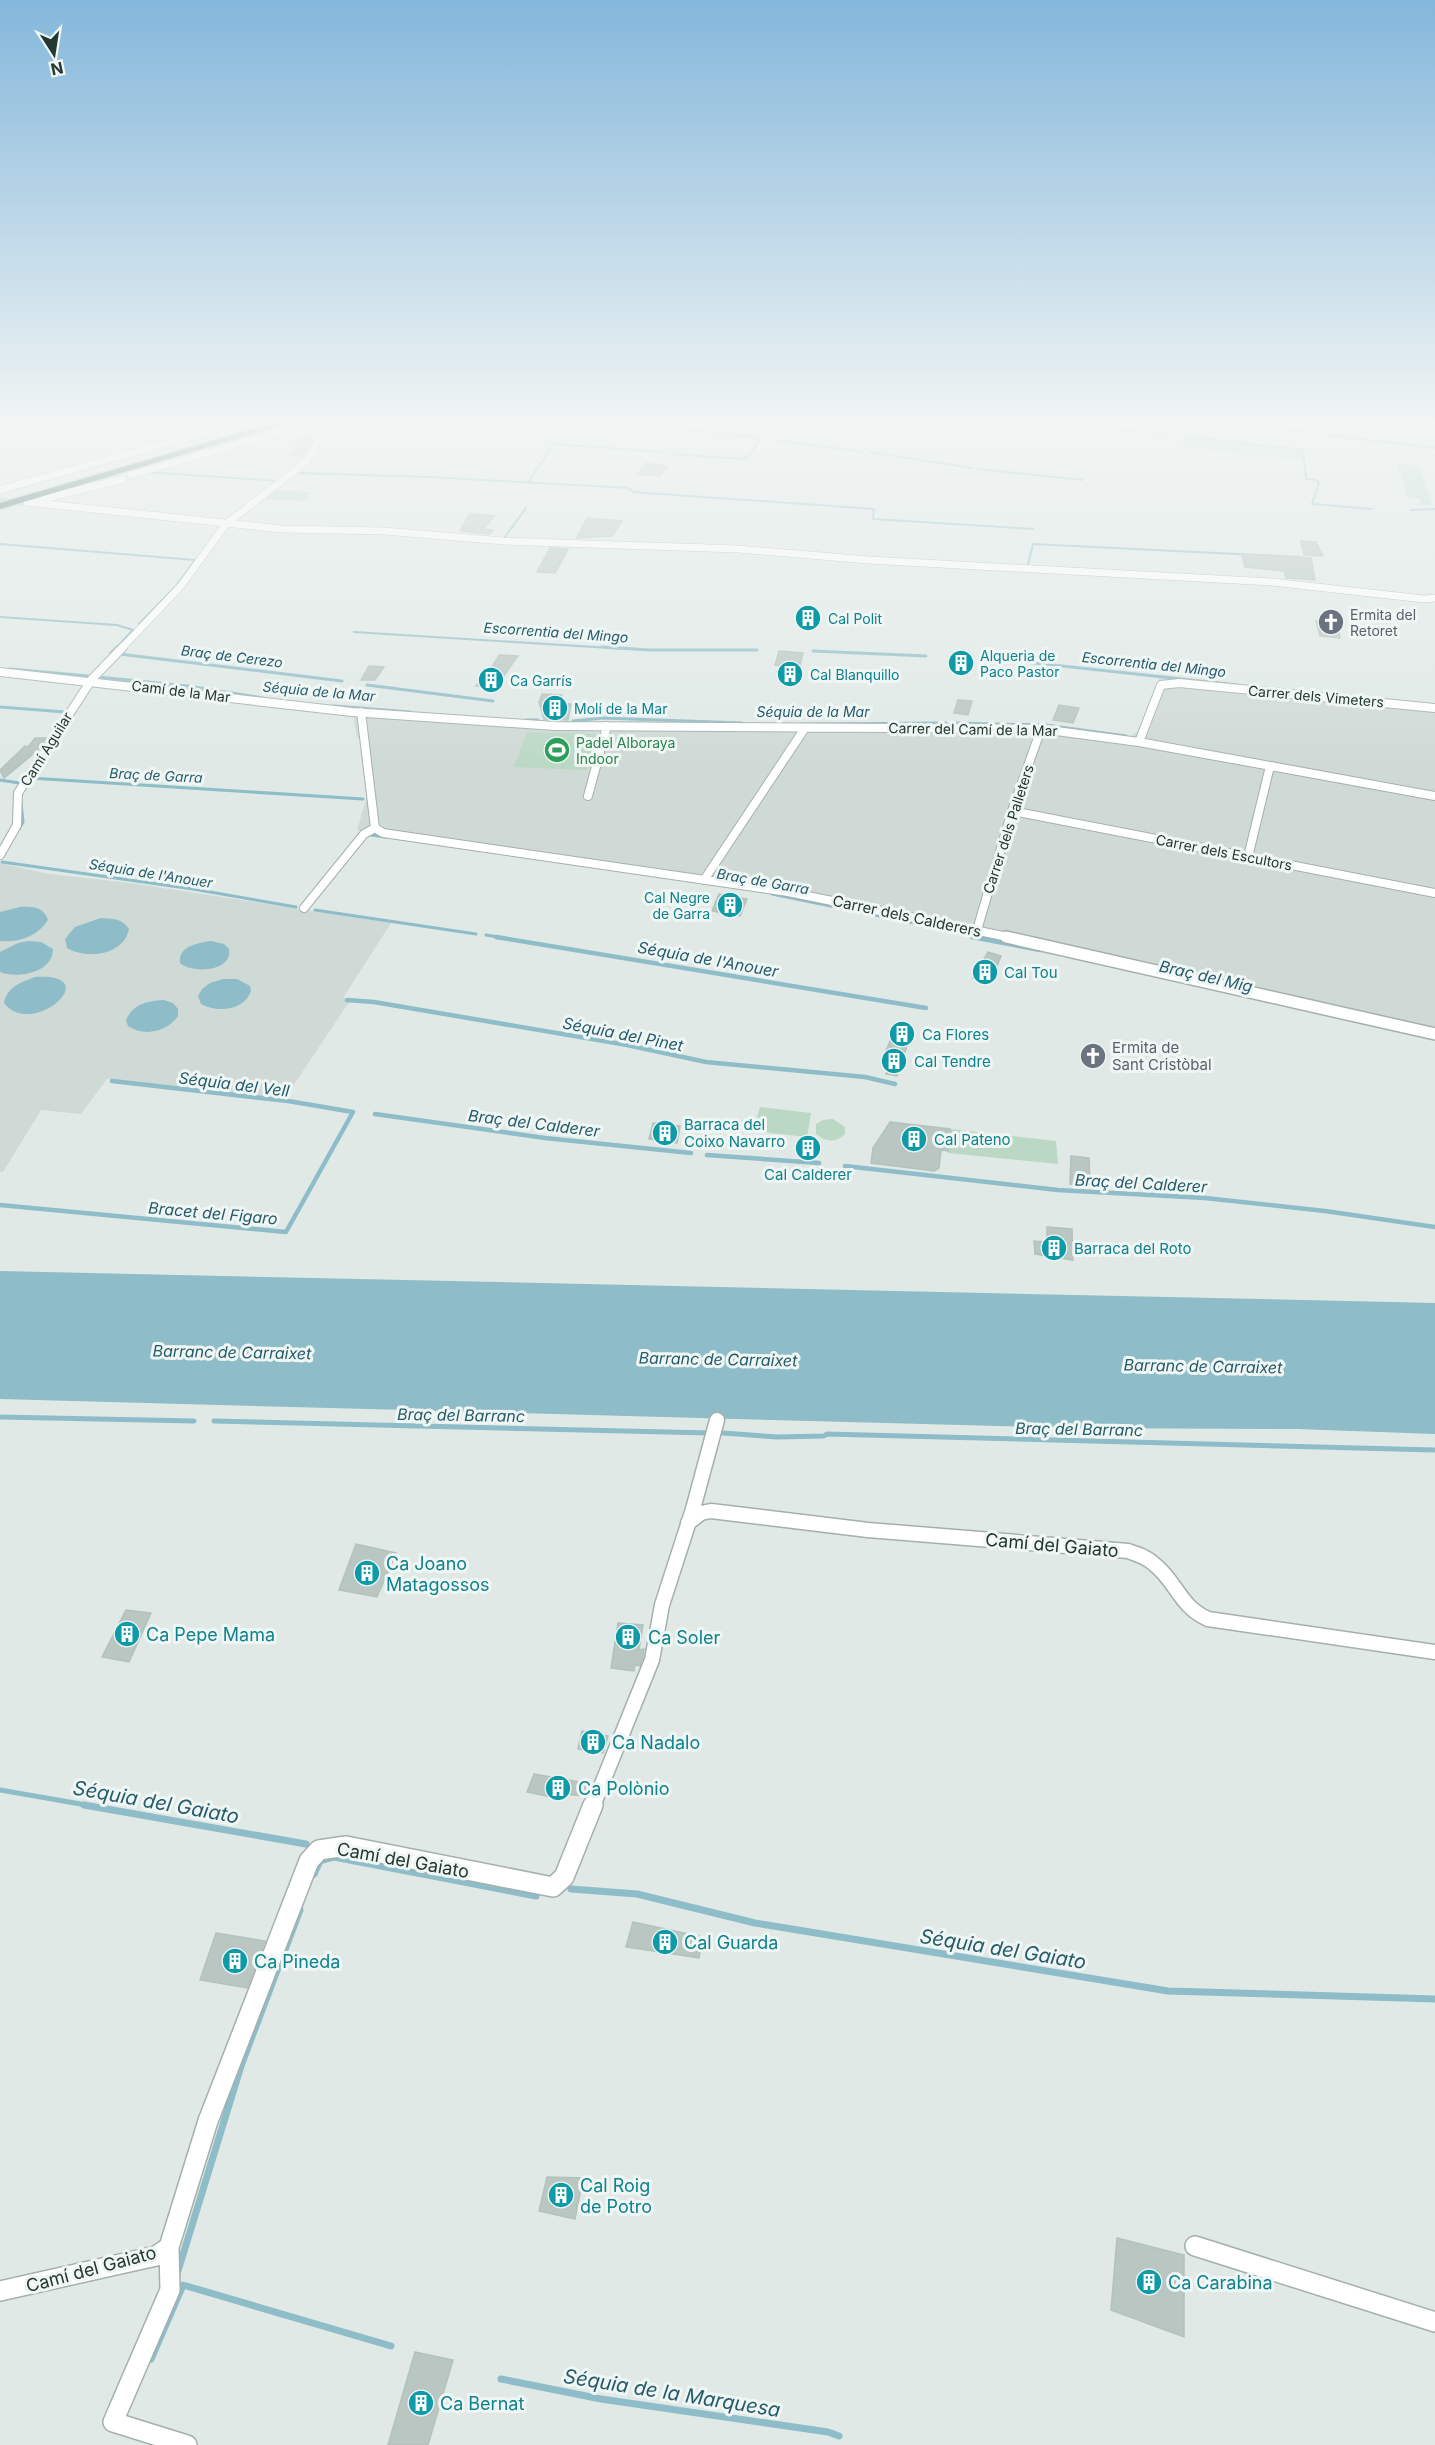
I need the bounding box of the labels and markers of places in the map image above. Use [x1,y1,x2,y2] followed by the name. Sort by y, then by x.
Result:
[793,603,823,633] building icon: Cal Polit
[1350,606,1416,639] place label: Ermita del Retoret
[1316,607,1346,637] church icon: Ermita del Retoret
[828,610,882,627] place label: Cal Polit
[980,647,1059,680] place label: Alqueria de Paco Pastor
[946,648,976,678] building icon: Alqueria de Paco Pastor
[775,659,805,689] building icon: Cal Blanquillo
[476,665,506,695] building icon: Ca Garrís
[810,666,900,683] place label: Cal Blanquillo
[510,672,572,689] place label: Ca Garrís
[540,693,570,723] building icon: Molí de la Mar
[574,700,667,717] place label: Molí de la Mar
[576,734,675,767] place label: Padel Alboraya Indoor
[542,735,572,765] sports icon: Padel Alboraya Indoor
[644,889,710,922] place label: Cal Negre de Garra
[715,890,745,920] building icon: Cal Negre de Garra
[970,957,1000,987] building icon: Cal Tou
[1004,963,1058,982] place label: Cal Tou
[887,1019,917,1049] building icon: Ca Flores
[922,1025,989,1044] place label: Ca Flores
[1112,1038,1212,1074] place label: Ermita de Sant Cristòbal
[1078,1041,1108,1071] church icon: Ermita de Sant Cristòbal
[879,1046,909,1076] building icon: Cal Tendre
[914,1052,991,1071] place label: Cal Tendre
[684,1115,785,1151] place label: Barraca del Coixo Navarro
[650,1118,680,1148] building icon: Barraca del Coixo Navarro
[899,1124,929,1154] building icon: Cal Pateno
[934,1130,1011,1149] place label: Cal Pateno
[793,1133,823,1163] building icon: Cal Calderer
[764,1165,852,1184] place label: Cal Calderer
[1039,1233,1069,1263] building icon: Barraca del Roto
[1074,1239,1192,1258] place label: Barraca del Roto
[386,1553,490,1595] place label: Ca Joano Matagossos
[352,1558,382,1588] building icon: Ca Joano Matagossos
[112,1619,142,1649] building icon: Ca Pepe Mama
[613,1622,643,1652] building icon: Ca Soler
[146,1624,275,1645] place label: Ca Pepe Mama
[648,1627,721,1648] place label: Ca Soler
[578,1727,608,1757] building icon: Ca Nadalo
[612,1732,700,1753] place label: Ca Nadalo
[543,1773,573,1803] building icon: Ca Polònio
[578,1778,669,1799] place label: Ca Polònio
[650,1927,680,1957] building icon: Cal Guarda
[684,1932,778,1953] place label: Cal Guarda
[220,1946,250,1976] building icon: Ca Pineda
[254,1951,340,1972] place label: Ca Pineda
[580,2175,652,2217] place label: Cal Roig de Potro
[546,2180,576,2210] building icon: Cal Roig de Potro
[1134,2267,1164,2297] building icon: Ca Carabina
[1168,2272,1273,2293] place label: Ca Carabina
[406,2388,436,2418] building icon: Ca Bernat
[440,2393,524,2414] place label: Ca Bernat

